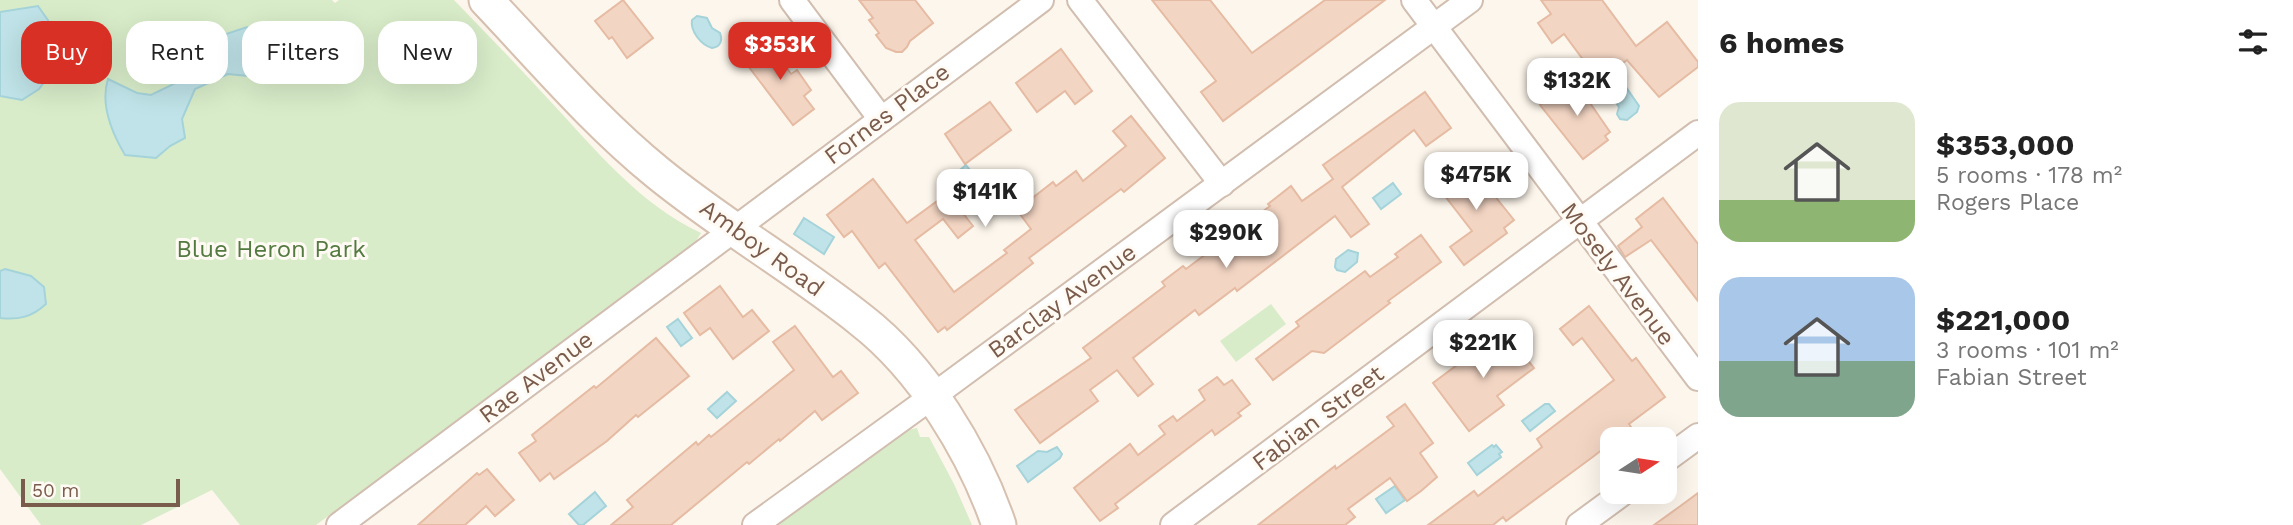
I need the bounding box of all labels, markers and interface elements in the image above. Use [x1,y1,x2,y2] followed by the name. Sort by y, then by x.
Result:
[21,21,112,84] chip: Buy
[126,21,228,84] chip: Rent
[242,21,364,84] chip: Filters
[378,21,477,84] chip: New
[731,22,829,82] pin: $353K
[2234,23,2272,61] icon: filters
[1719,25,1844,60] text: 6 homes
[744,31,816,58] text: $353K
[819,58,955,170] street label: Fornes Place
[1528,58,1626,118] pin: $132K
[1543,67,1611,94] text: $132K
[1936,127,2075,162] text: $353,000
[1775,130,1859,214] icon: home
[1427,152,1525,212] pin: $475K
[1440,161,1512,188] text: $475K
[1936,162,2122,189] text: 5 rooms · 178 m²
[936,170,1034,229] pin: $141K
[953,178,1017,205] text: $141K
[1936,189,2079,216] text: Rogers Place
[695,194,829,302] street label: Amboy Road
[1555,197,1681,351] street label: Mosely Avenue
[1177,210,1275,270] pin: $290K
[1189,219,1263,246] text: $290K
[176,235,366,263] park label: Blue Heron Park
[982,238,1142,364] street label: Barclay Avenue
[1936,302,2070,337] text: $221,000
[1775,305,1859,389] icon: home
[1434,320,1532,380] pin: $221K
[473,325,599,429] street label: Rae Avenue
[1449,329,1517,356] text: $221K
[1936,337,2119,364] text: 3 rooms · 101 m²
[1247,359,1389,477] street label: Fabian Street
[1936,364,2087,391] text: Fabian Street
[1600,427,1676,504] north arrow
[1600,427,1677,504] map controls
[21,476,180,508] scale bar
[32,479,79,502] text: 50 m

